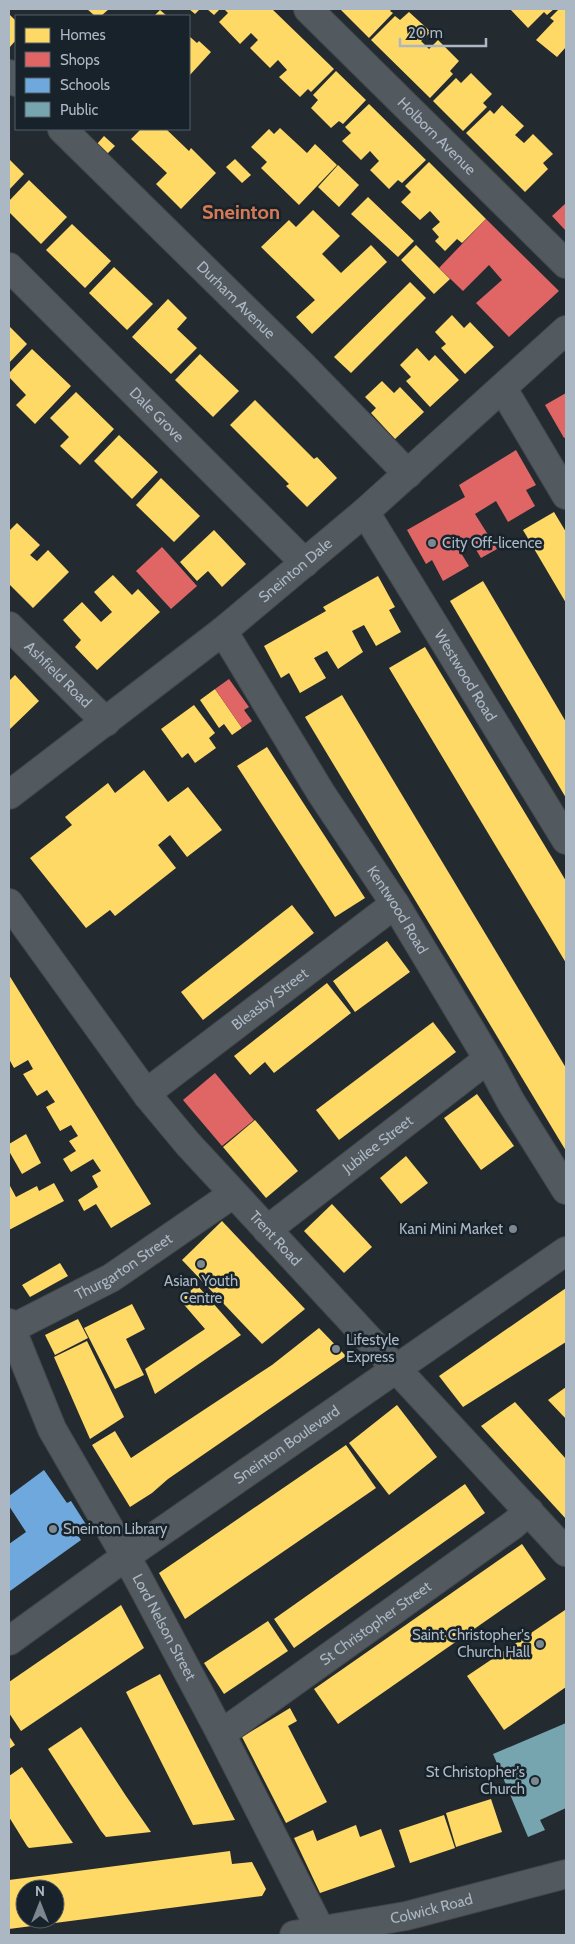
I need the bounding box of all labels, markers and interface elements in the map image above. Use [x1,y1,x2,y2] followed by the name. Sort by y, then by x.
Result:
[15,15,190,130] legend
[400,15,486,47] scale bar
[408,24,443,42] text: 20 m
[60,26,106,44] text: Homes
[60,51,100,69] text: Shops
[60,76,110,94] text: Schools
[394,94,480,179] street label: Holborn Avenue
[60,101,98,119] text: Public
[202,200,280,224] district label: Sneinton
[193,258,279,343] street label: Durham Avenue
[126,384,188,446] street label: Dale Grove
[255,534,336,606] street label: Sneinton Dale
[442,534,542,552] place label: City Off-licence
[426,537,438,549] marker: City Off-licence
[430,627,500,725] street label: Westwood Road
[21,638,95,712] street label: Ashfield Road
[363,862,432,957] street label: Kentwood Road
[228,964,312,1034] street label: Bleasby Street
[338,1112,416,1178] street label: Jubilee Street
[246,1207,305,1270] street label: Trent Road
[399,1220,503,1238] place label: Kani Mini Market
[507,1223,519,1235] marker: Kani Mini Market
[72,1230,176,1304] street label: Thurgarton Street
[195,1258,207,1270] marker: Asian Youth Centre
[164,1272,238,1307] place label: Asian Youth Centre
[346,1331,399,1366] place label: Lifestyle Express
[330,1343,342,1355] marker: Lifestyle Express
[230,1402,343,1488] street label: Sneinton Boulevard
[63,1520,168,1538] place label: Sneinton Library
[47,1523,59,1535] marker: Sneinton Library
[128,1571,200,1683] street label: Lord Nelson Street
[316,1577,435,1669] street label: St Christopher Street
[412,1626,530,1661] place label: Saint Christopher's Church Hall
[534,1638,546,1650] marker: Saint Christopher's Church Hall
[426,1763,525,1798] place label: St Christopher's Church
[529,1775,541,1787] marker: St Christopher's Church
[15,1879,65,1929] north arrow
[35,1882,45,1900] text: N
[389,1890,475,1928] street label: Colwick Road

